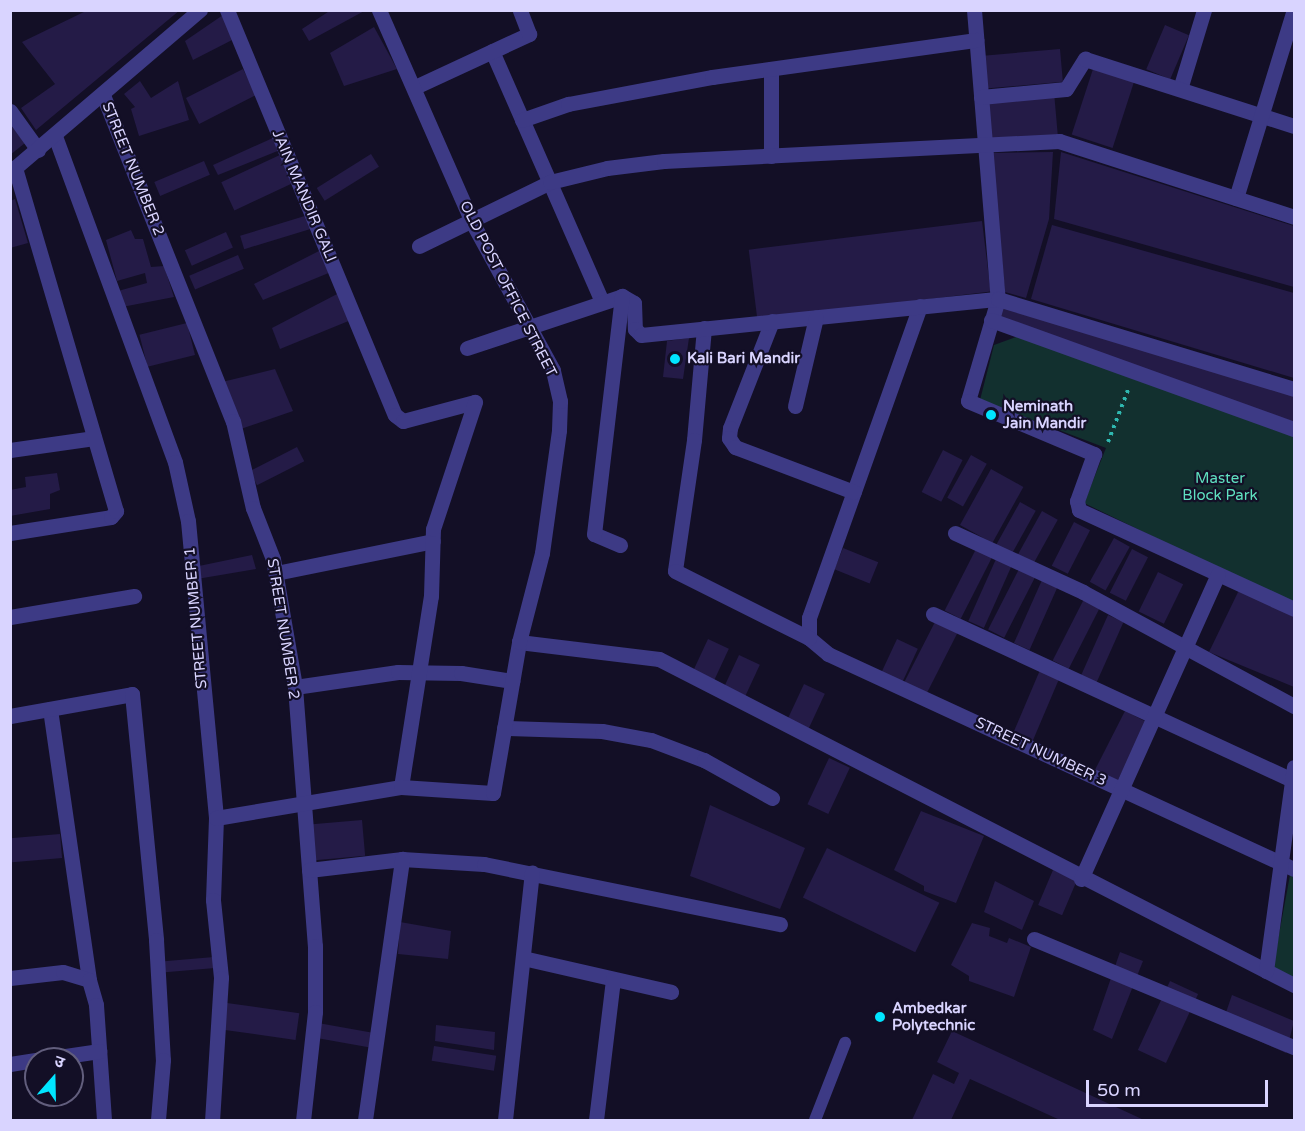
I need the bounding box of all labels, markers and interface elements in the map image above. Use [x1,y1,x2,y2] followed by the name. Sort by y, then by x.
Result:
[98,100,168,238] street label: STREET NUMBER 2
[268,127,340,265] street label: JAIN MANDIR GALI
[456,198,560,380] street label: OLD POST OFFICE STREET
[687,350,800,368] place label: Kali Bari Mandir
[668,352,682,366] marker: Kali Bari Mandir
[1003,397,1086,432] place label: Neminath Jain Mandir
[984,408,998,422] marker: Neminath Jain Mandir
[1182,469,1258,504] park label: Master Block Park
[181,546,211,690] street label: STREET NUMBER 1
[263,557,303,701] street label: STREET NUMBER 2
[973,714,1109,790] street label: STREET NUMBER 3
[892,999,975,1034] place label: Ambedkar Polytechnic
[873,1010,887,1024] marker: Ambedkar Polytechnic
[24,1047,84,1107] north arrow
[52,1051,67,1073] text: उ
[1089,1068,1270,1106] scale bar
[1097,1079,1141,1101] text: 50 m

